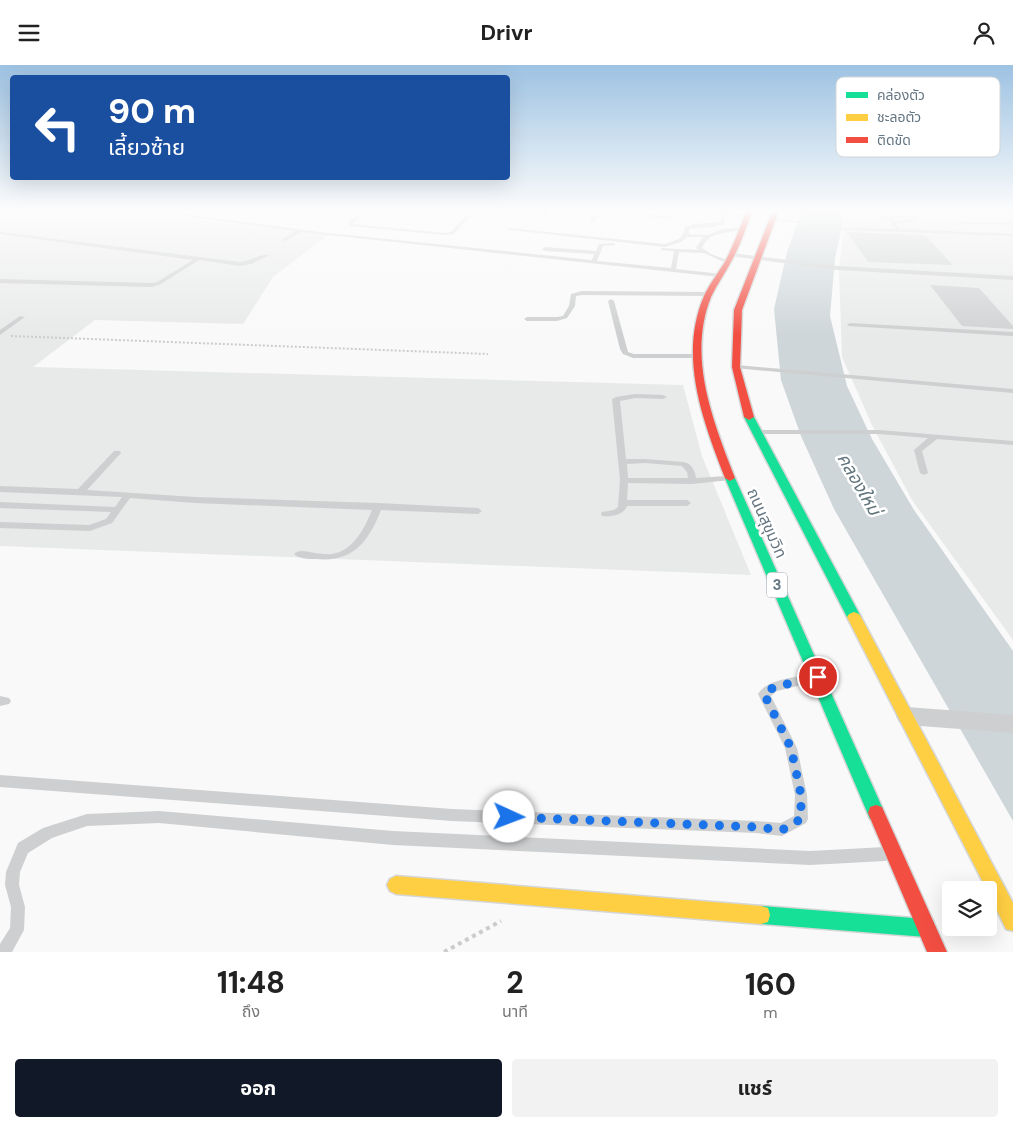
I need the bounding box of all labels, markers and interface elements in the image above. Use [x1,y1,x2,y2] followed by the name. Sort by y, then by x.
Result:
[480,18,533,47] text: Drivr
[15,19,43,47] icon: menu
[970,19,998,47] icon: person
[836,77,1000,157] legend
[877,86,925,104] text: คล่องตัว
[108,88,196,134] text: 90 m
[25,95,90,160] icon: left
[877,108,921,126] text: ชะลอตัว
[877,131,911,149] text: ติดขัด
[108,133,185,162] text: เลี้ยวซ้าย
[832,448,888,522] water label: คลองใหม่
[742,485,792,561] street label: ถนนสุขุมวิท
[767,573,787,597] road number: 3
[797,656,839,698] pin
[804,663,832,691] icon: arrive
[482,790,534,842] position arrow
[942,881,997,936] map controls
[942,881,997,936] button: layers
[217,963,285,1002] text: 11:48
[506,963,524,1002] text: 2
[745,965,796,1004] text: 160
[242,1001,260,1022] text: ถึง
[502,1001,528,1022] text: นาที
[763,1002,778,1023] text: m
[15,1059,502,1117] button: ออก
[512,1059,998,1117] button: แชร์

